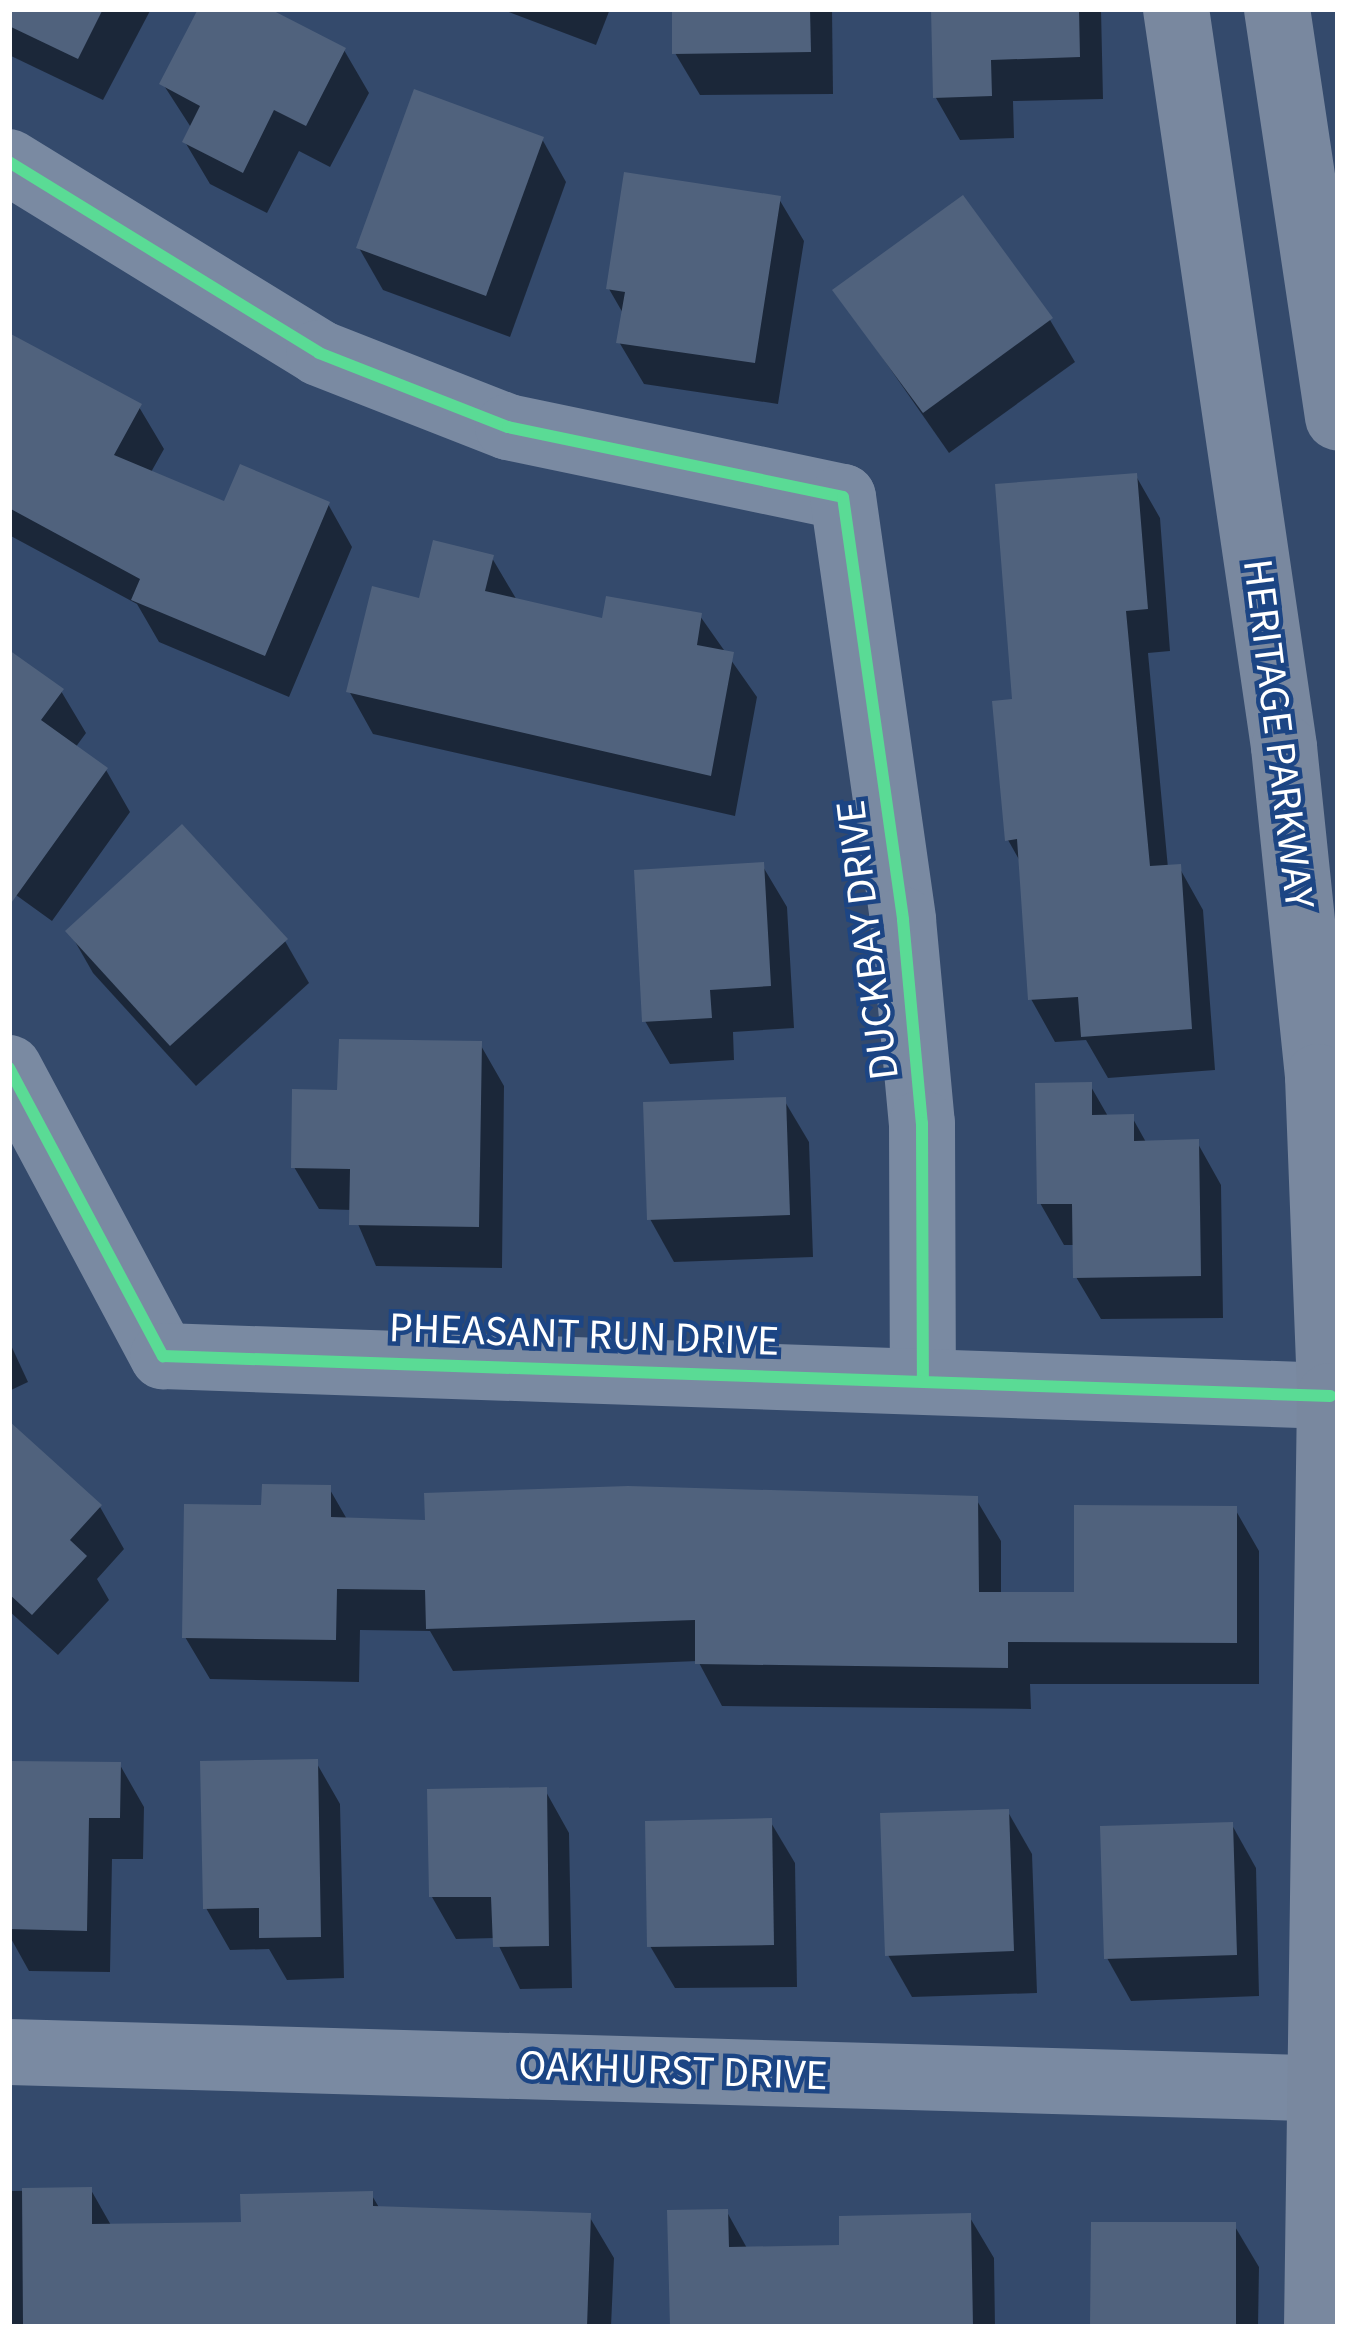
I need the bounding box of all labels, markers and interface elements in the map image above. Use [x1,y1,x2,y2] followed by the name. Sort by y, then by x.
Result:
[1232,556,1324,912] street label: HERITAGE PARKWAY
[826,797,910,1083] street label: DUCKBAY DRIVE
[388,1303,780,1367] street label: PHEASANT RUN DRIVE
[518,2040,828,2102] street label: OAKHURST DRIVE

